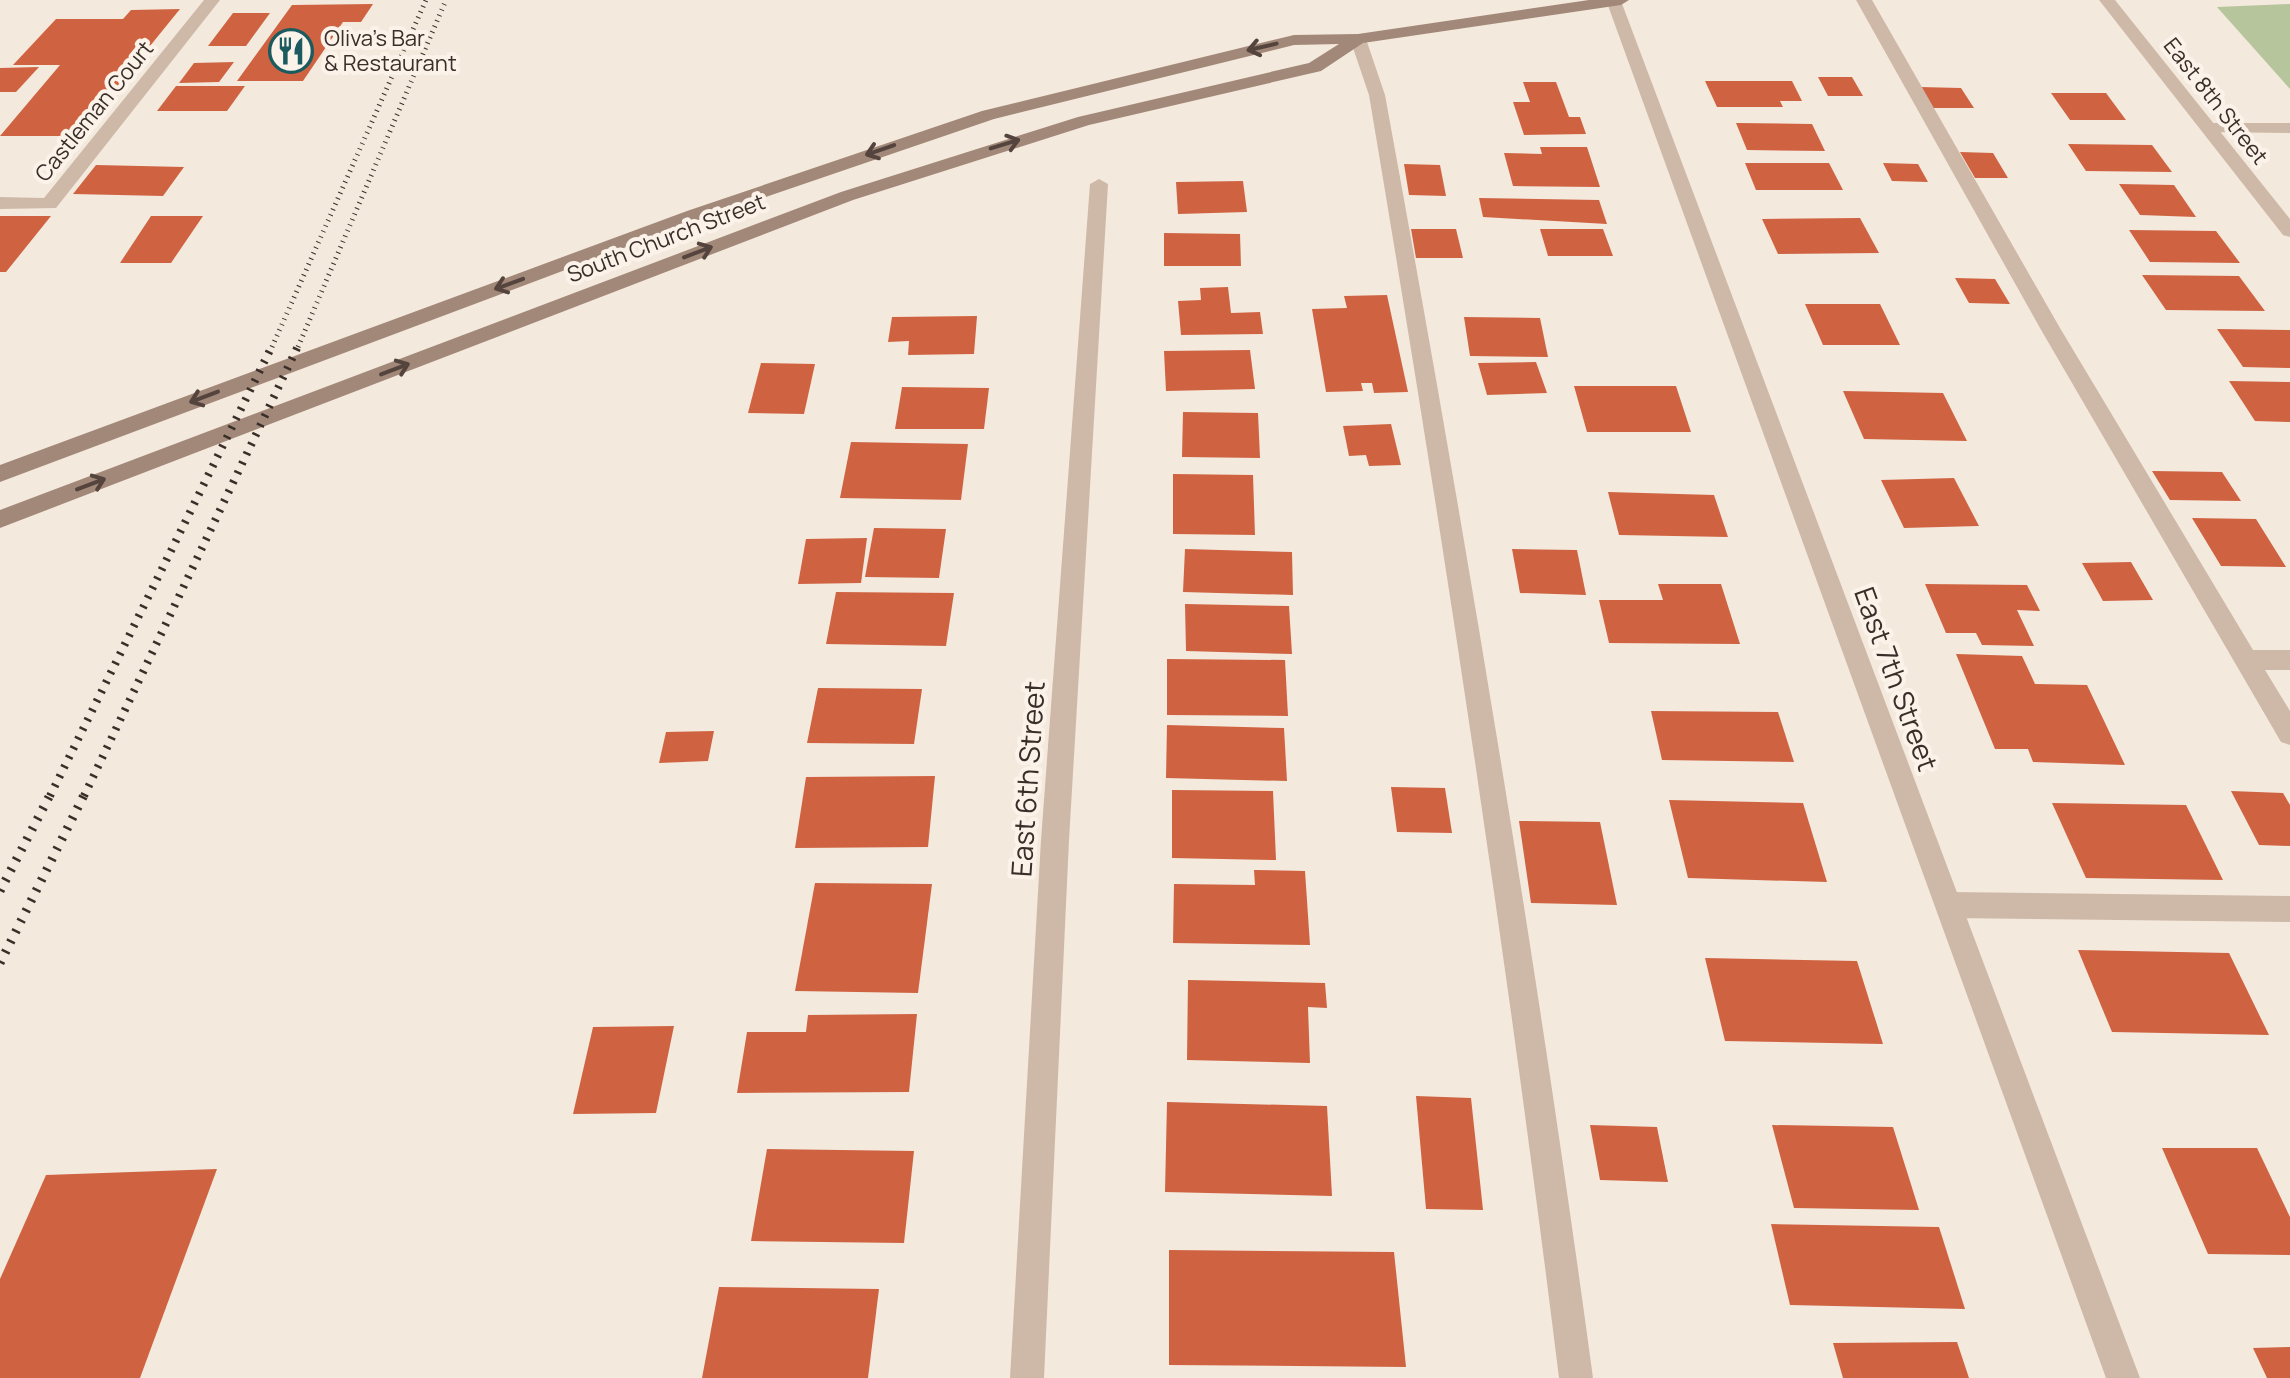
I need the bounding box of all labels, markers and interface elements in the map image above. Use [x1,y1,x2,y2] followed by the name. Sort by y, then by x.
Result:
[324,23,457,78] place label: Oliva's Bar & Restaurant
[268,28,314,74] restaurant icon: Oliva's Bar & Restaurant
[2157,31,2275,171] street label: East 8th Street
[28,34,160,188] street label: Castleman Court
[1247,39,1279,57] one-way arrow
[989,134,1020,152] one-way arrow
[865,142,897,160] one-way arrow
[563,186,769,290] street label: South Church Street
[682,242,713,260] one-way arrow
[494,276,524,294] one-way arrow
[379,359,410,377] one-way arrow
[190,390,220,408] one-way arrow
[75,474,106,492] one-way arrow
[1846,582,1948,776] street label: East 7th Street
[1001,680,1053,878] street label: East 6th Street

